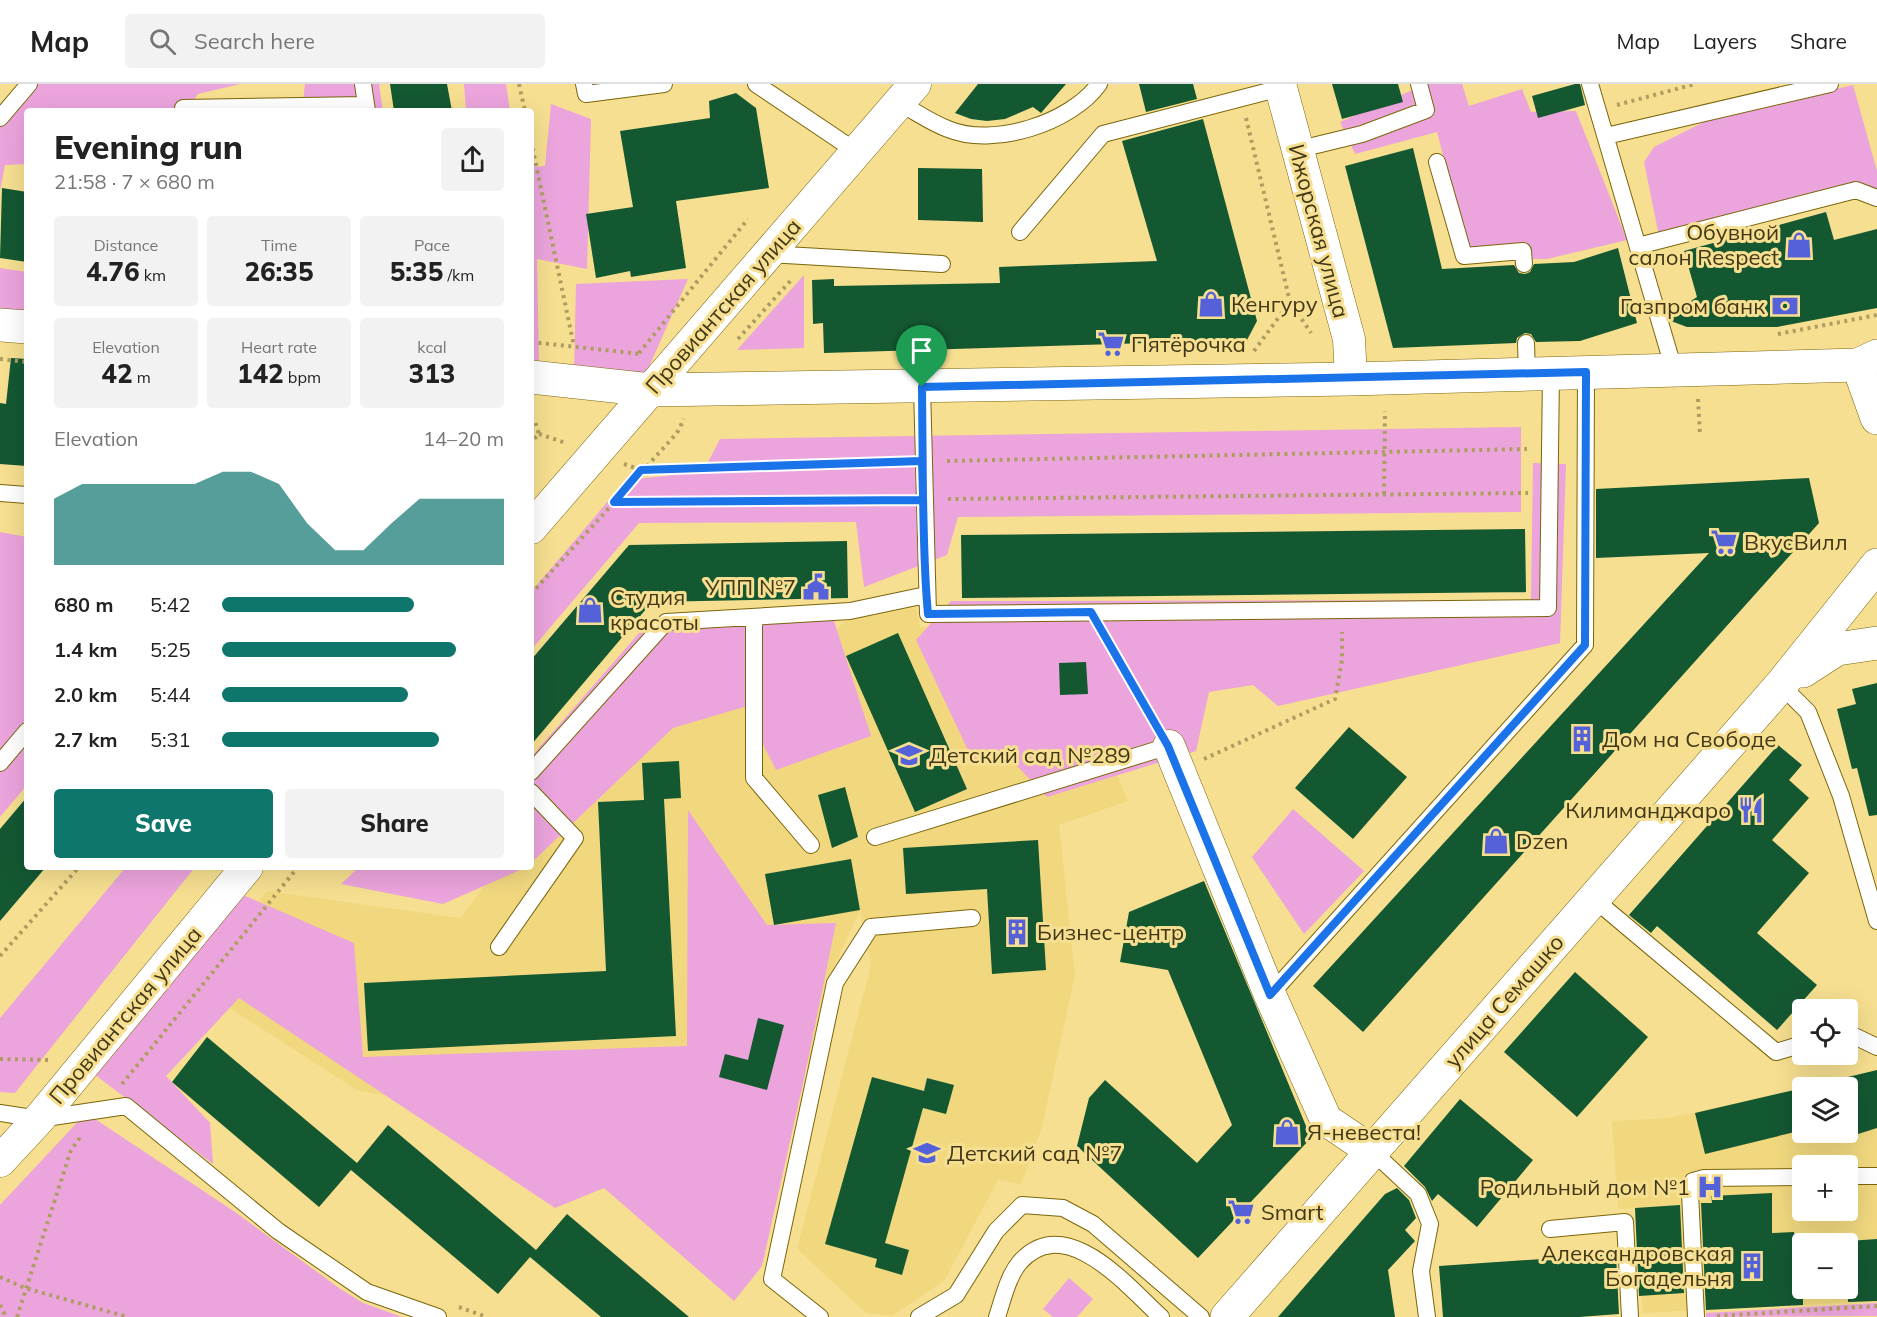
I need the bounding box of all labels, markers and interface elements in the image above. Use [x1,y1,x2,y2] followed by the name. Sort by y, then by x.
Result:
[125,14,545,68] search box
[30,24,89,59] text: Map
[146,25,179,58] icon: search
[194,27,315,55] text: Search here
[1617,28,1660,54] text: Map
[1693,28,1757,54] text: Layers
[1790,28,1847,54] text: Share
[54,126,243,167] text: Evening run
[441,128,504,191] button: share
[1282,141,1356,321] street label: Ижорская улица
[54,169,215,194] text: 21:58 · 7 × 680 m
[639,213,807,399] street label: Провиантская улица
[1628,218,1779,271] place label: Обувной салон Respect
[1784,230,1814,260] shop icon: Обувной салон Respect
[94,235,158,255] text: Distance
[261,235,297,255] text: Time
[414,235,450,255] text: Pace
[86,255,140,288] text: 4.76
[244,255,314,288] text: 26:35
[390,255,443,288] text: 5:35
[140,265,166,285] text: km
[443,265,474,285] text: /km
[1196,289,1226,319] shop icon: Кенгуру
[1231,290,1318,318] place label: Кенгуру
[1770,291,1800,321] bank icon: Газпром банк
[1620,292,1765,320] place label: Газпром банк
[896,325,947,387] pin
[1096,329,1126,359] supermarket icon: Пятёрочка
[1131,330,1246,358] place label: Пятёрочка
[905,334,938,367] icon: arrive
[92,337,160,357] text: Elevation
[241,337,317,357] text: Heart rate
[417,337,447,357] text: kcal
[101,357,132,390] text: 42
[237,357,284,390] text: 142
[409,357,455,390] text: 313
[132,367,151,387] text: m
[284,367,321,387] text: bpm
[54,426,139,451] text: Elevation
[423,426,504,451] text: 14–20 m
[1709,527,1739,557] supermarket icon: ВкусВилл
[1744,528,1848,556] place label: ВкусВилл
[801,572,831,602] public building icon: УПП №7
[704,573,796,601] place label: УПП №7
[610,583,699,636] place label: Студия красоты
[54,592,113,617] text: 680 m
[150,592,191,617] text: 5:42
[575,595,605,625] shop icon: Студия красоты
[54,637,117,662] text: 1.4 km
[150,637,191,662] text: 5:25
[54,682,117,707] text: 2.0 km
[150,682,191,707] text: 5:44
[1567,724,1597,754] building icon: Дом на Свободе
[1602,725,1777,753] place label: Дом на Свободе
[54,727,117,752] text: 2.7 km
[150,727,191,752] text: 5:31
[894,740,924,770] school or university icon: Детский сад №289
[929,741,1131,769] place label: Детский сад №289
[54,789,273,858] button: Save
[285,789,504,858] button: Share
[1736,795,1766,825] restaurant icon: Килиманджаро
[1565,796,1731,824] place label: Килиманджаро
[1481,826,1511,856] shop icon: Dzen
[1516,827,1569,855] place label: Dzen
[1002,917,1032,947] building icon: Бизнес-центр
[1037,918,1184,946] place label: Бизнес-центр
[43,920,207,1110] street label: Провиантская улица
[1438,929,1570,1073] street label: улица Семашко
[1792,999,1858,1299] map controls
[1792,999,1858,1065] button: locate
[1792,1077,1858,1143] button: layers
[1272,1117,1302,1147] shop icon: Я-невеста!
[1307,1118,1421,1146] place label: Я-невеста!
[912,1138,942,1168] school or university icon: Детский сад №7
[947,1139,1122,1167] place label: Детский сад №7
[1792,1155,1858,1221] button: +
[1695,1172,1725,1202] hospital icon: Родильный дом №1
[1480,1173,1690,1201] place label: Родильный дом №1
[1226,1197,1256,1227] supermarket icon: Smart
[1261,1198,1324,1226] place label: Smart
[1792,1233,1858,1299] button: −
[1541,1239,1732,1292] place label: Александровская Богадельня
[1737,1251,1767,1281] building icon: Александровская Богадельня

